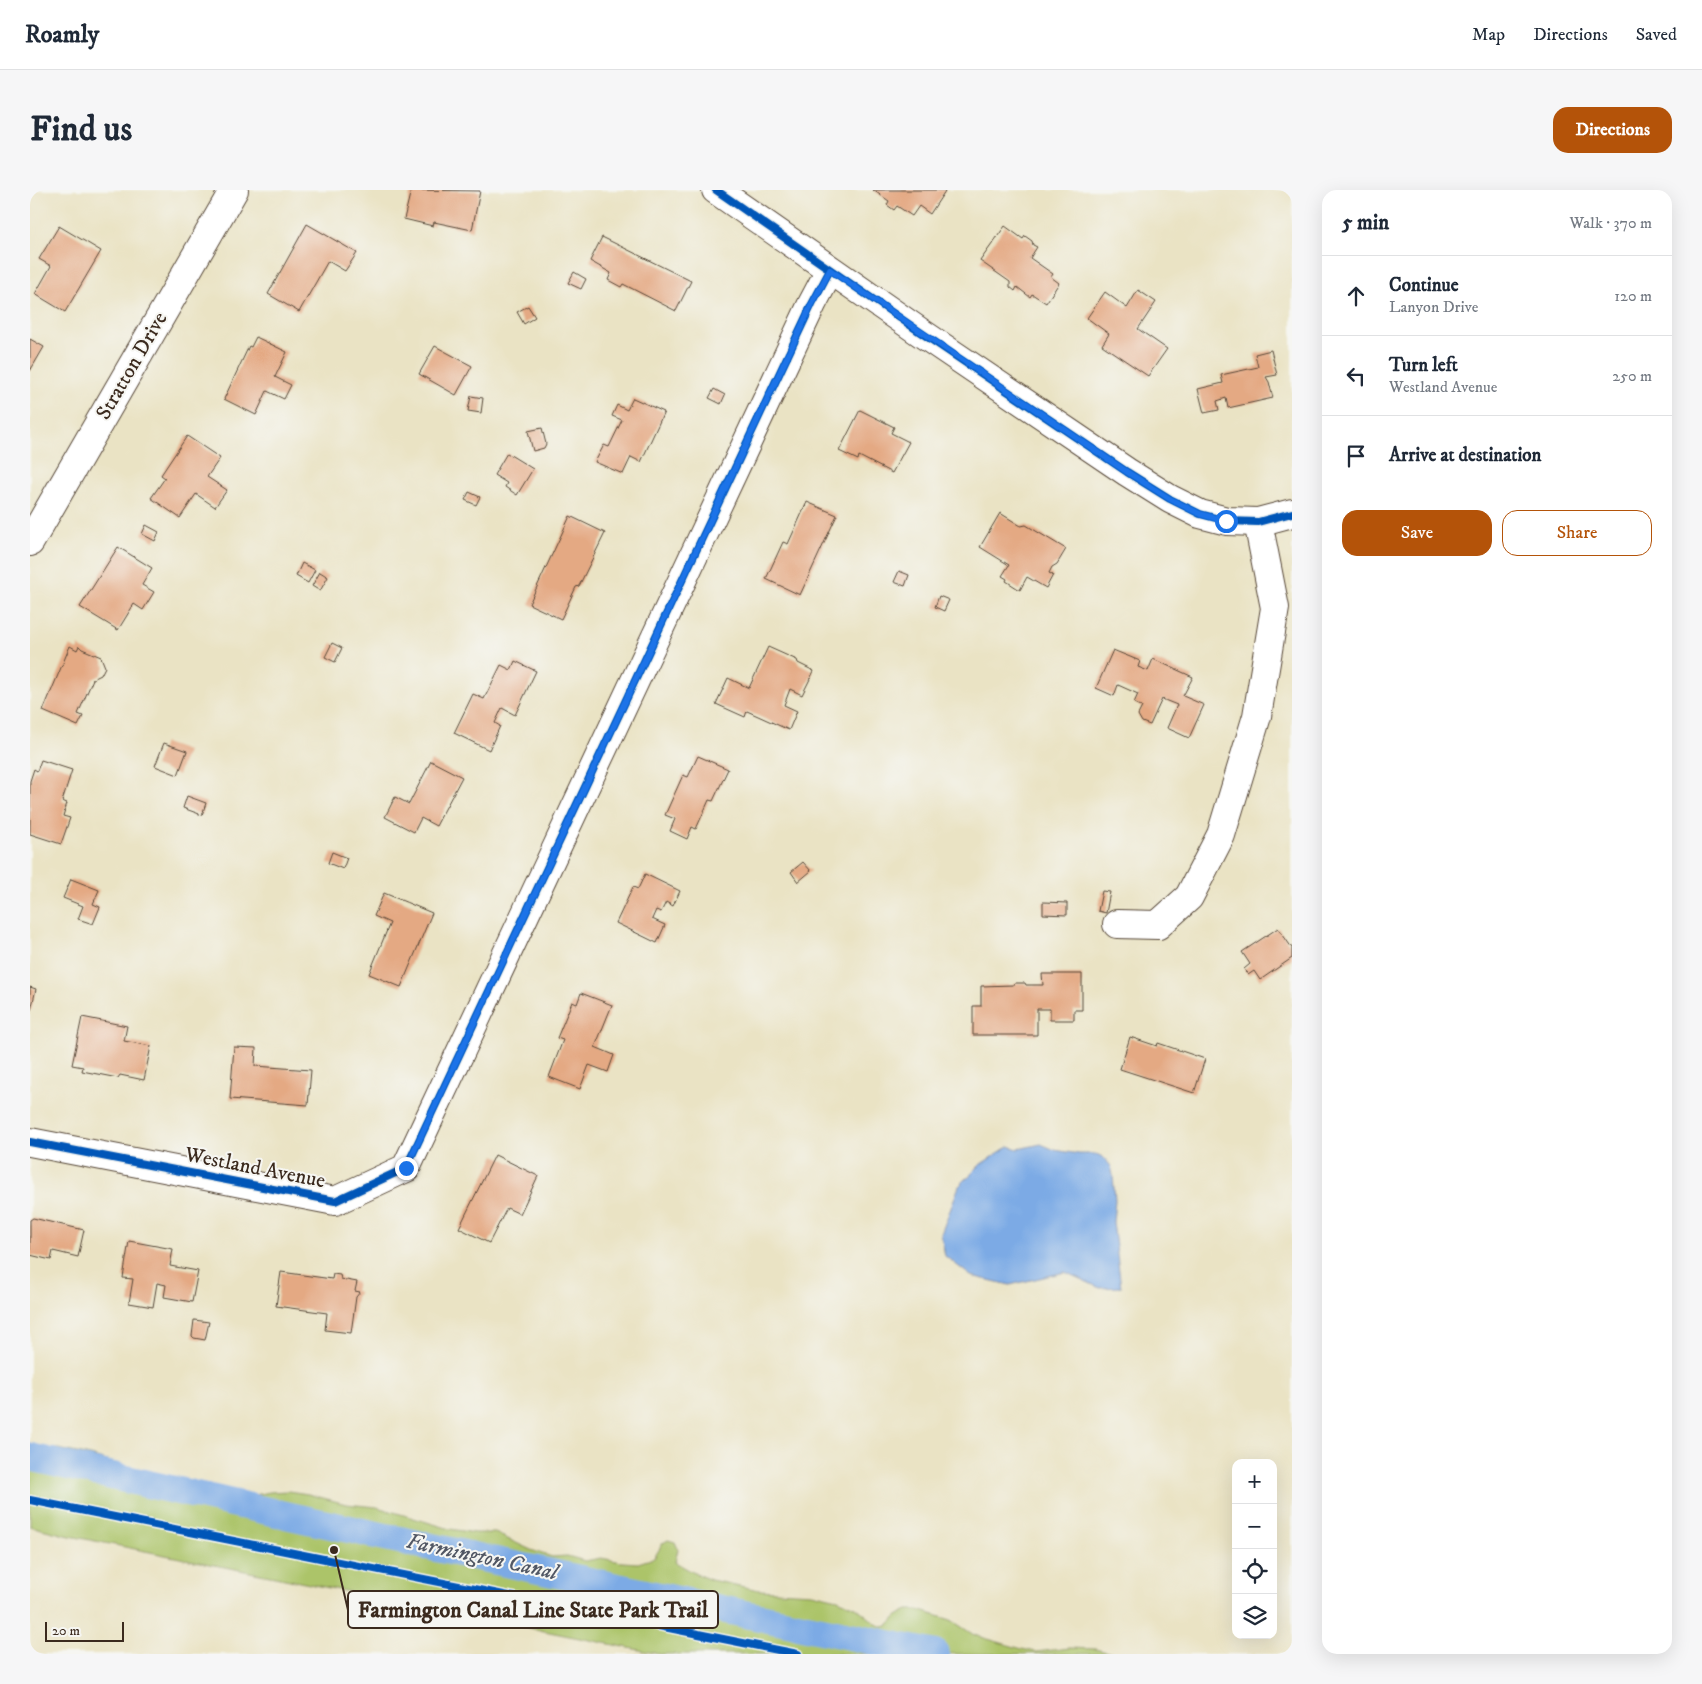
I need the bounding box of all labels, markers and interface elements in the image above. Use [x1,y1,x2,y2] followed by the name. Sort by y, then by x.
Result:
[25,20,99,50] text: Roamly
[1472,24,1505,46] text: Map
[1533,24,1608,46] text: Directions
[1636,24,1677,46] text: Saved
[1553,107,1672,153] button: Directions
[30,108,132,152] text: Find us
[1342,210,1389,236] text: 5 min
[1570,213,1652,233] text: Walk · 370 m
[1389,274,1459,297] text: Continue
[1342,282,1370,310] icon: ahead
[1614,286,1652,306] text: 120 m
[1389,297,1478,317] text: Lanyon Drive
[91,307,174,425] street label: Stratton Drive
[1389,354,1458,377] text: Turn left
[1342,362,1370,390] icon: left
[1612,366,1652,386] text: 250 m
[1389,377,1497,397] text: Westland Avenue
[1342,442,1370,470] icon: arrive
[1389,444,1541,467] text: Arrive at destination
[1215,510,1238,533] route start
[1342,510,1492,556] button: Save
[1502,510,1652,556] button: Share
[182,1141,328,1194] street label: Westland Avenue
[395,1157,418,1180] route end
[1232,1459,1277,1639] map controls
[1232,1459,1277,1504] button: +
[1232,1504,1277,1549] button: −
[404,1528,562,1587] water label: Farmington Canal
[1232,1549,1277,1594] button: locate
[348,1591,718,1628] callout: Farmington Canal Line State Park Trail
[1232,1594,1277,1639] button: layers
[358,1597,709,1624] text: Farmington Canal Line State Park Trail
[45,1619,124,1642] scale bar
[52,1622,80,1640] text: 20 m

